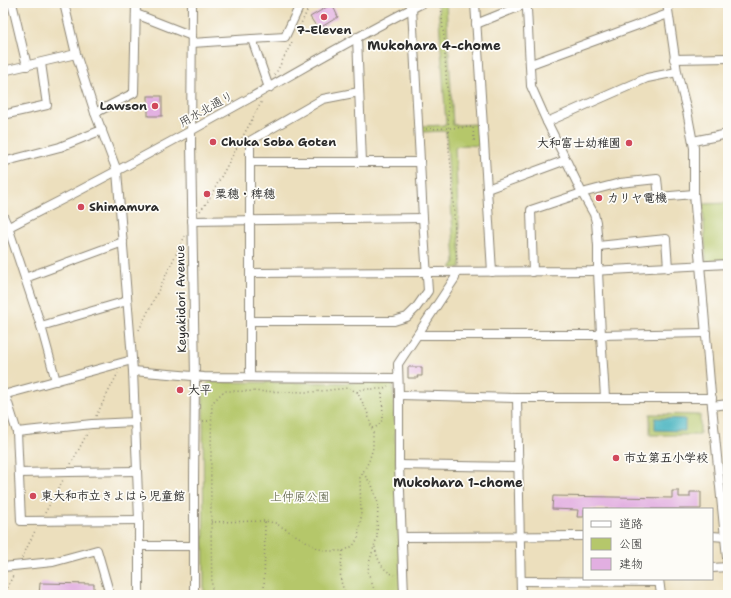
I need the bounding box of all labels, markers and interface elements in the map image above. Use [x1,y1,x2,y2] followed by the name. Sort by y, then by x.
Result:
[319,12,329,22] marker: 7-Eleven
[297,22,351,38] place label: 7-Eleven
[367,37,501,54] district label: Mukohara 4-chome
[176,87,236,131] street label: 用水北通り
[100,98,147,114] place label: Lawson
[150,101,160,111] marker: Lawson
[221,134,336,150] place label: Chuka Soba Goten
[537,135,621,151] place label: 大和富士幼稚園
[208,137,218,147] marker: Chuka Soba Goten
[624,138,634,148] marker: 大和富士幼稚園
[215,186,275,202] place label: 粟穂・稗穂
[202,189,212,199] marker: 粟穂・稗穂
[607,190,667,206] place label: カリヤ電機
[594,193,604,203] marker: カリヤ電機
[89,199,160,215] place label: Shimamura
[76,202,86,212] marker: Shimamura
[172,245,190,353] street label: Keyakidori Avenue
[188,382,212,398] place label: 大平
[175,385,185,395] marker: 大平
[624,450,708,466] place label: 市立第五小学校
[611,453,621,463] marker: 市立第五小学校
[393,474,523,491] district label: Mukohara 1-chome
[41,488,185,504] place label: 東大和市立きよはら児童館
[270,489,330,505] park label: 上仲原公園
[28,491,38,501] marker: 東大和市立きよはら児童館
[583,508,713,580] legend
[619,516,643,532] text: 道路
[619,536,643,552] text: 公園
[619,556,643,572] text: 建物

